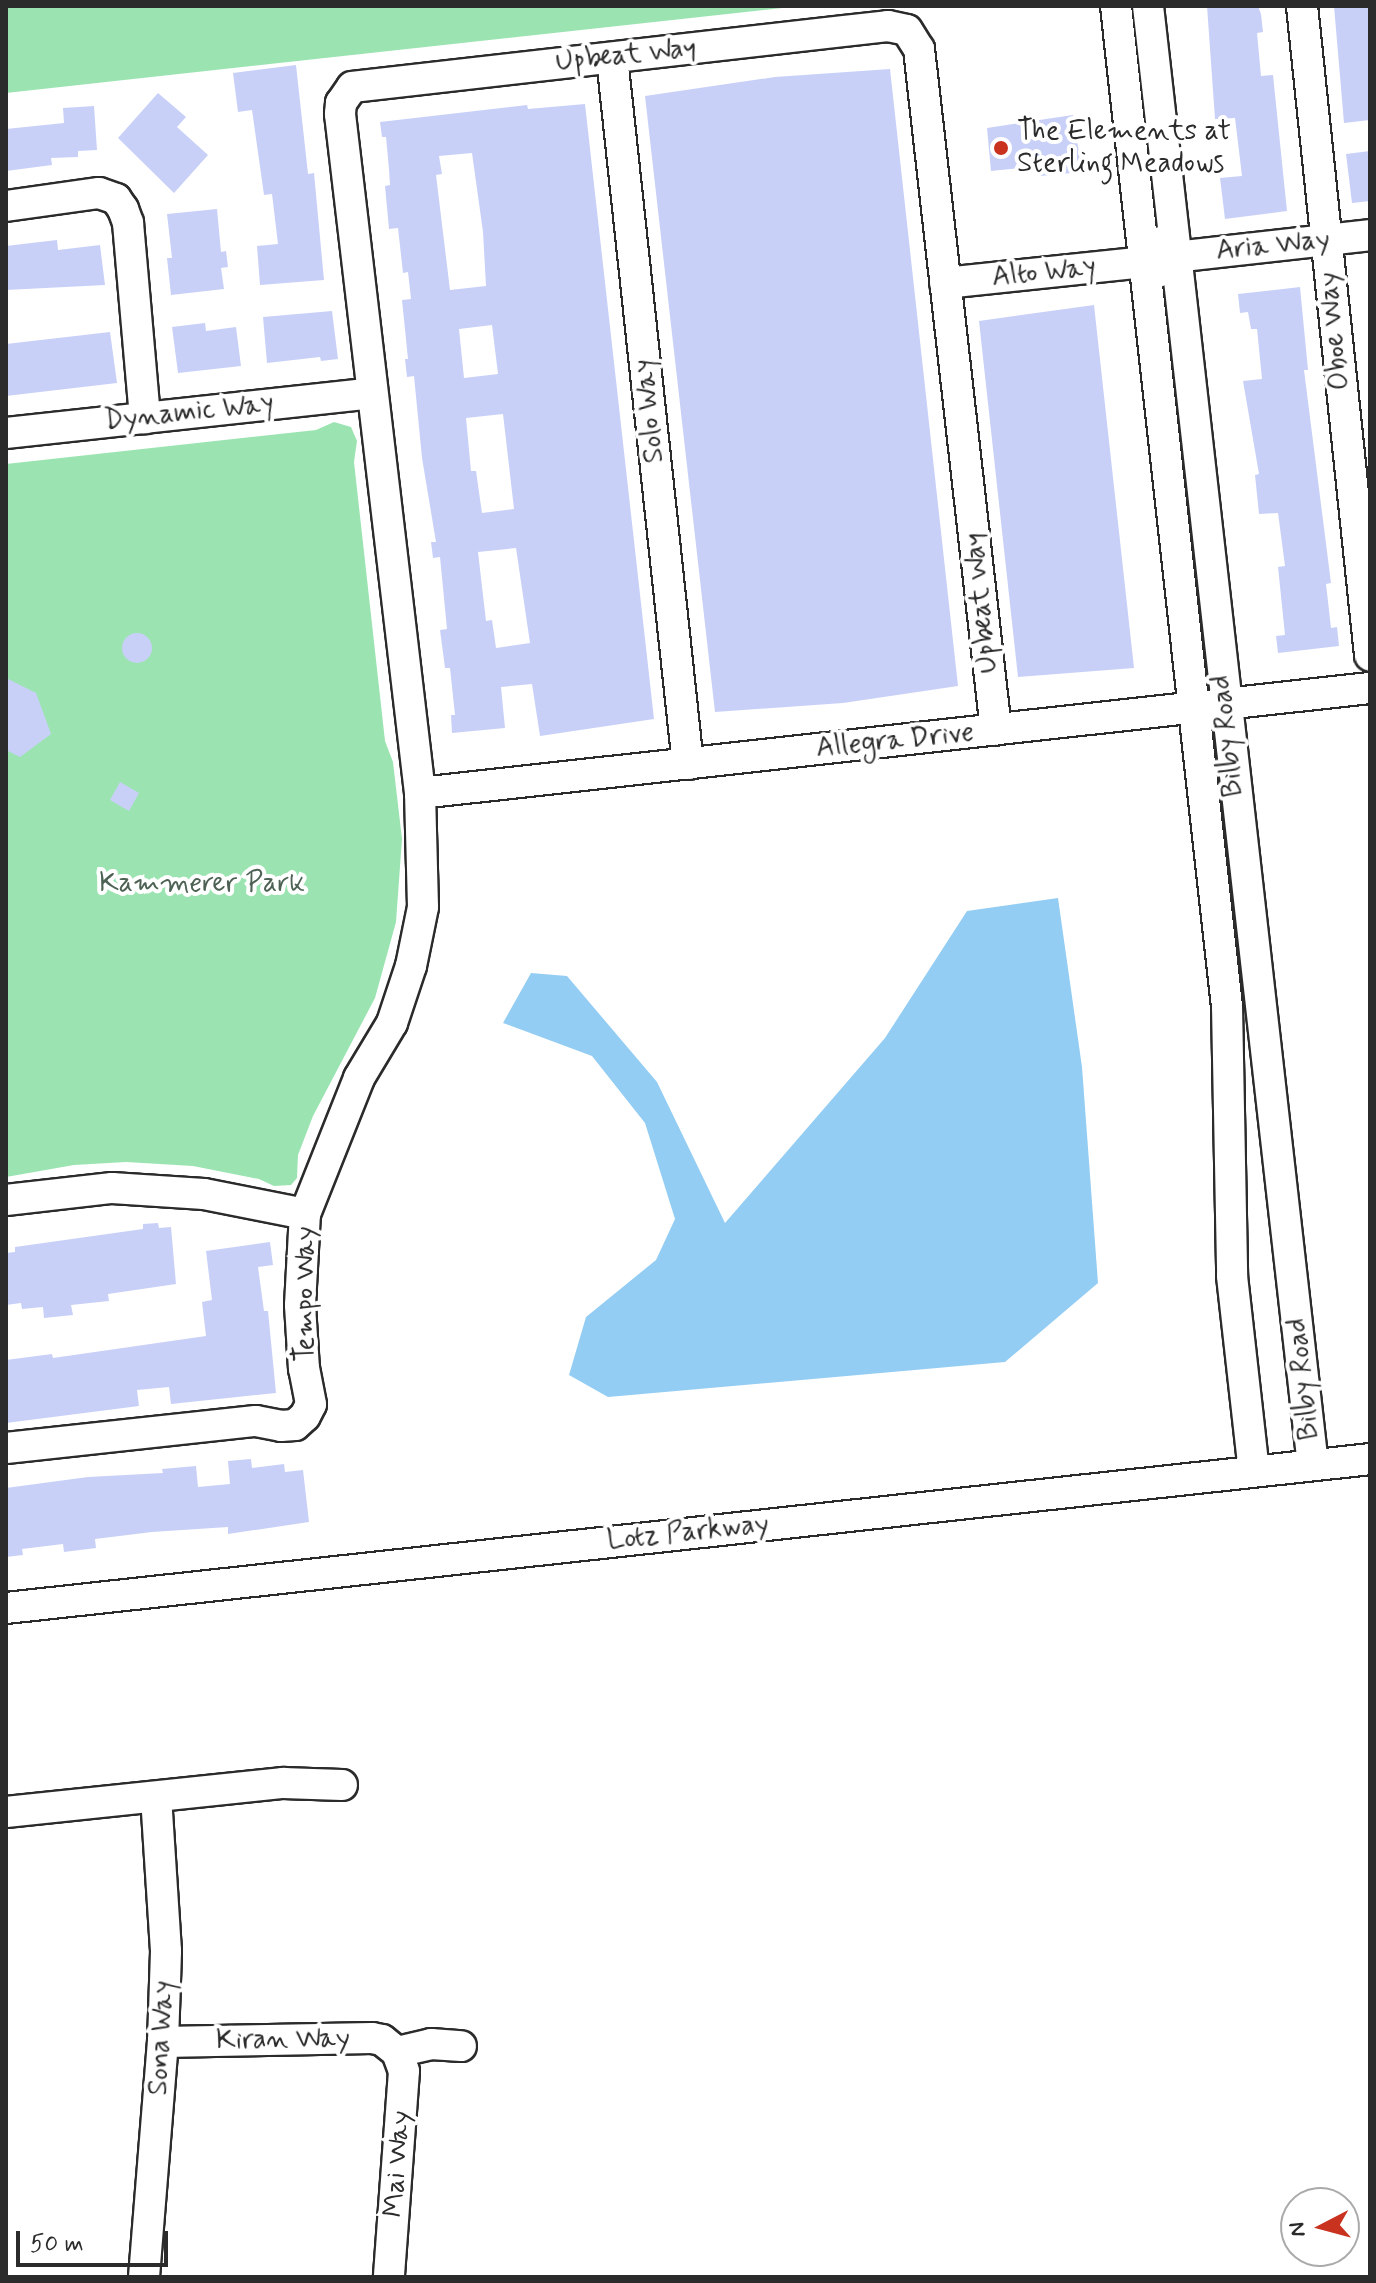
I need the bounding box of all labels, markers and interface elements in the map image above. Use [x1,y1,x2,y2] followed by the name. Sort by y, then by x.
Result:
[551,32,701,80] street label: Upbeat Way
[1017,115,1232,181] place label: The Elements at Sterling Meadows
[992,139,1010,157] marker: The Elements at Sterling Meadows
[1214,223,1332,269] street label: Aria Way
[989,251,1099,295] street label: Alto Way
[1312,270,1358,392] street label: Oboe Way
[628,356,672,466] street label: Solo Way
[101,387,277,439] street label: Dynamic Way
[958,528,1006,678] street label: Upbeat Way
[1205,673,1251,799] street label: Bilby Road
[815,716,975,766] street label: Allegra Drive
[101,867,303,901] park label: Kammerer Park
[289,1226,323,1362] street label: Tempo Way
[1281,1316,1327,1442] street label: Bilby Road
[605,1508,771,1558] street label: Lotz Parkway
[142,1978,182,2098] street label: Sona Way
[216,2022,350,2058] street label: Kiran Way
[378,2109,418,2219] street label: Mai Way
[1280,2187,1360,2267] north arrow
[20,2215,172,2265] scale bar
[1283,2221,1313,2238] text: N
[30,2229,84,2260] text: 50 m

